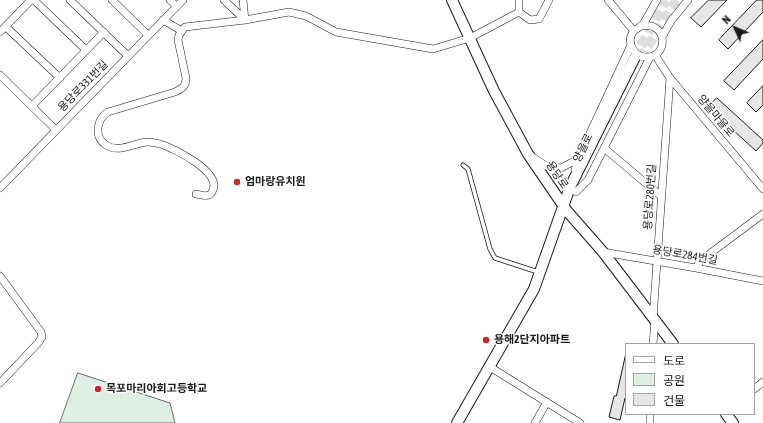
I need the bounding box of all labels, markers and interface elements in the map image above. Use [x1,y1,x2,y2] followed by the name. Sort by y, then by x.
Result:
[715,8,755,48] north arrow
[720,13,733,26] text: N
[55,58,111,114] street label: 용당로331번길
[695,92,737,140] street label: 양을마을로
[570,131,596,165] street label: 양을로
[543,159,571,191] street label: 용당로
[641,164,659,230] street label: 용당로280번길
[245,175,306,189] place label: 엄마랑유치원
[232,177,242,187] marker: 엄마랑유치원
[651,243,719,267] street label: 용당로284번길
[494,333,570,347] place label: 용해2단지아파트
[481,335,491,345] marker: 용해2단지아파트
[625,343,755,415] legend
[663,354,685,368] text: 도로
[663,374,685,388] text: 공원
[106,382,207,396] place label: 목포마리아회고등학교
[93,384,103,394] marker: 목포마리아회고등학교
[663,394,685,408] text: 건물

